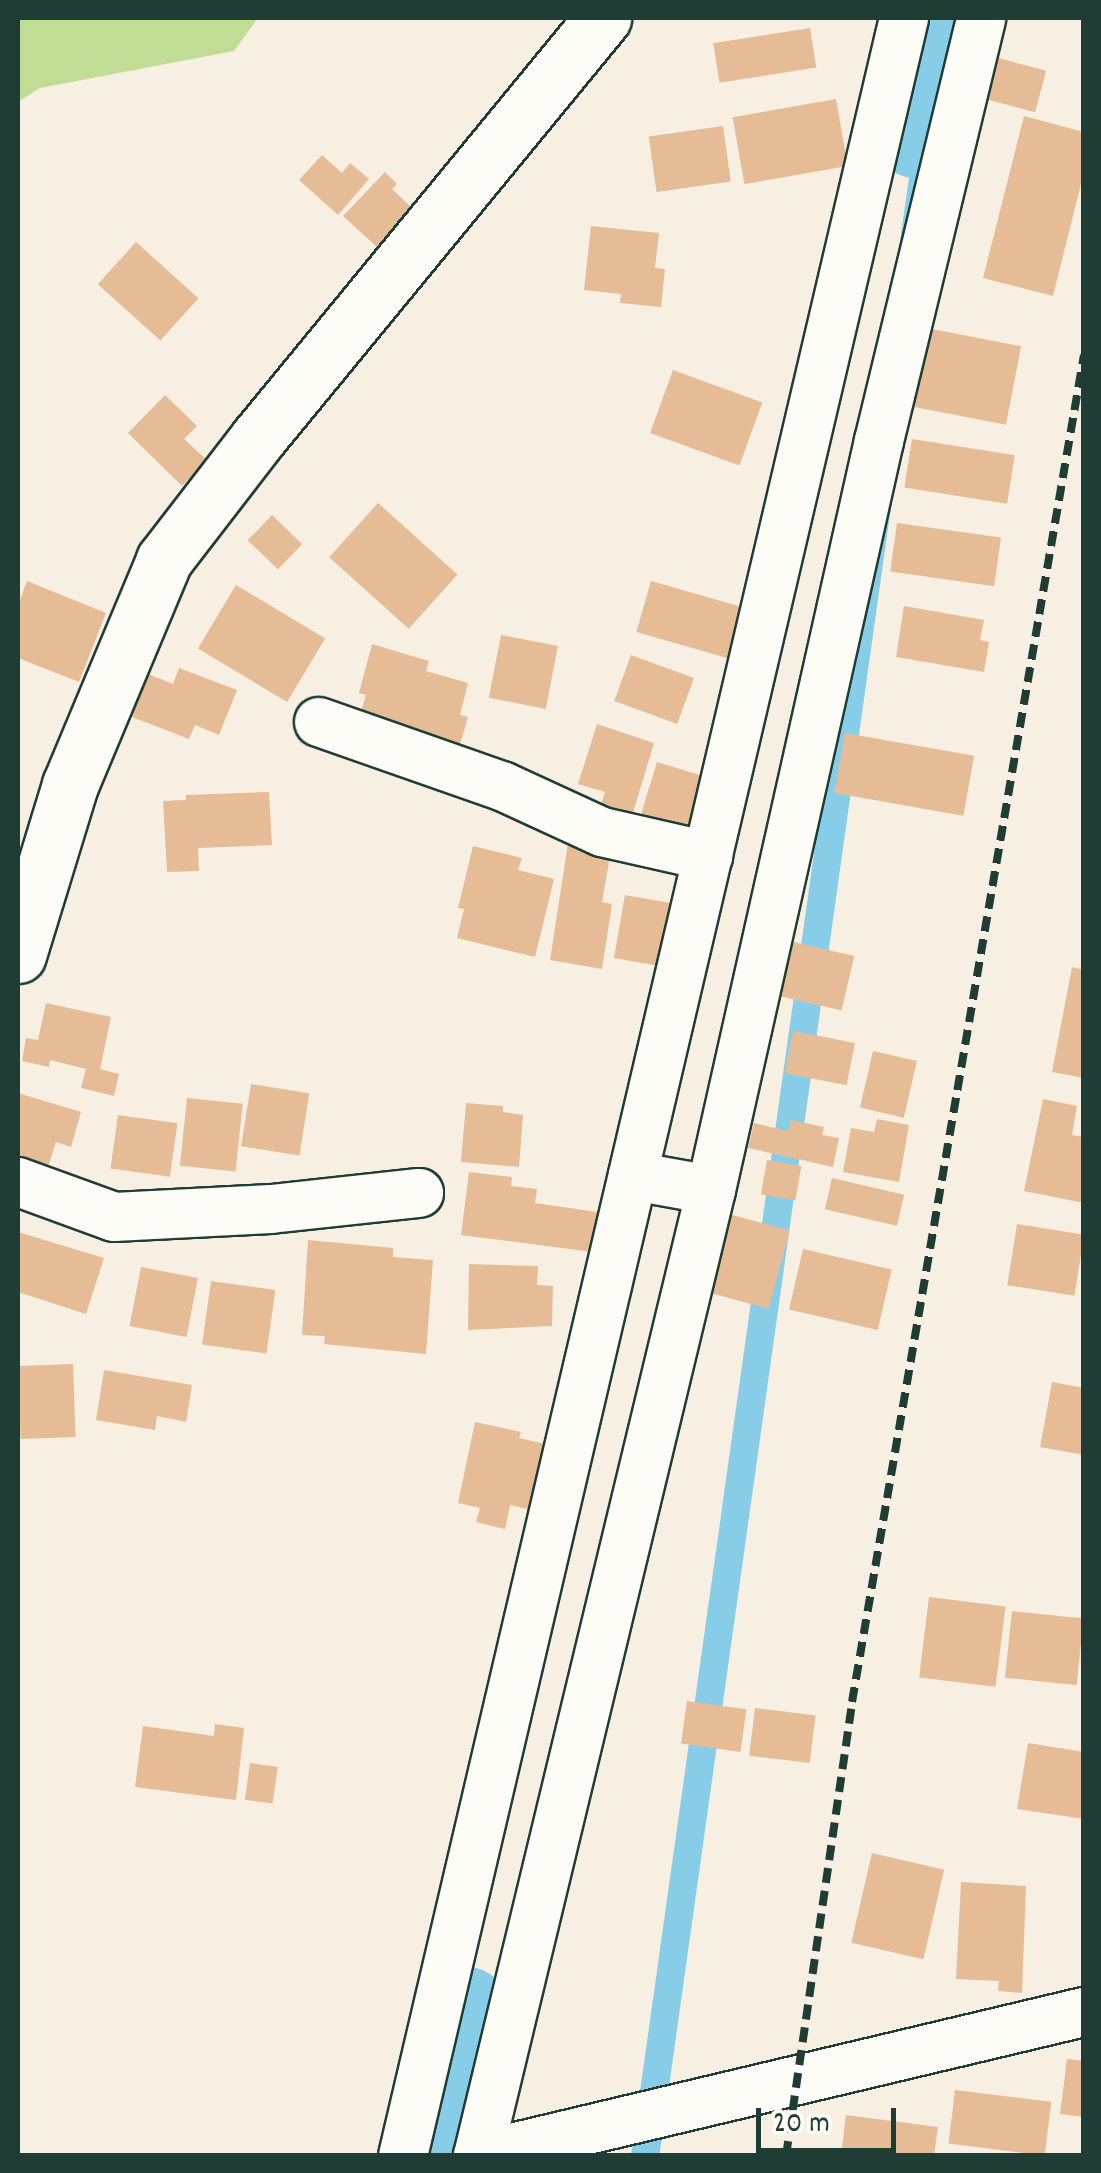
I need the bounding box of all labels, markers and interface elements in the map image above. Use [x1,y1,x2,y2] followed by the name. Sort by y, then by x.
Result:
[761,2088,901,2150] scale bar
[773,2104,830,2147] text: 20 m

